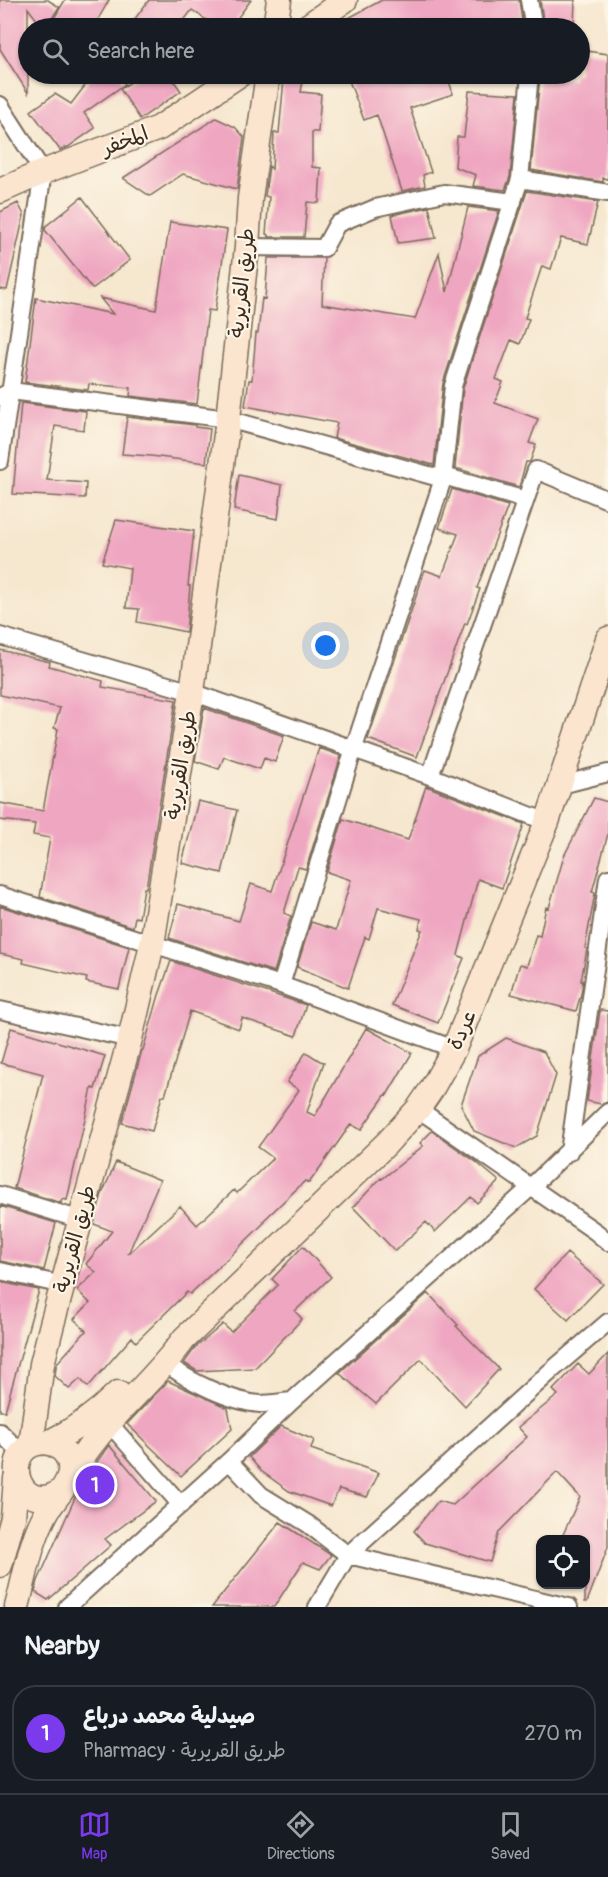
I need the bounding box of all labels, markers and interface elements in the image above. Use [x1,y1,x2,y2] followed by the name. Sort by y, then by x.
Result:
[18,18,590,84] search box
[39,35,72,68] icon: search
[87,37,194,65] text: Search here
[96,120,152,163] street label: المخفر
[223,227,261,339] street label: طريق القريرية
[311,631,340,660] your location
[159,708,203,822] street label: طريق القريرية
[441,1006,483,1054] street label: عردة
[48,1182,102,1296] street label: طريق القريرية
[76,1462,115,1508] pin: 1
[536,1535,590,1589] map controls
[536,1535,590,1589] button: locate
[24,1630,100,1662] text: Nearby
[83,1702,255,1730] text: صيدلية محمد درباع
[42,1721,49,1746] text: 1
[524,1721,582,1746] text: 270 m
[83,1738,286,1763] text: Pharmacy · طريق القريرية
[78,1808,111,1864] tab: Map
[267,1808,335,1864] tab: Directions
[490,1808,530,1864] tab: Saved

